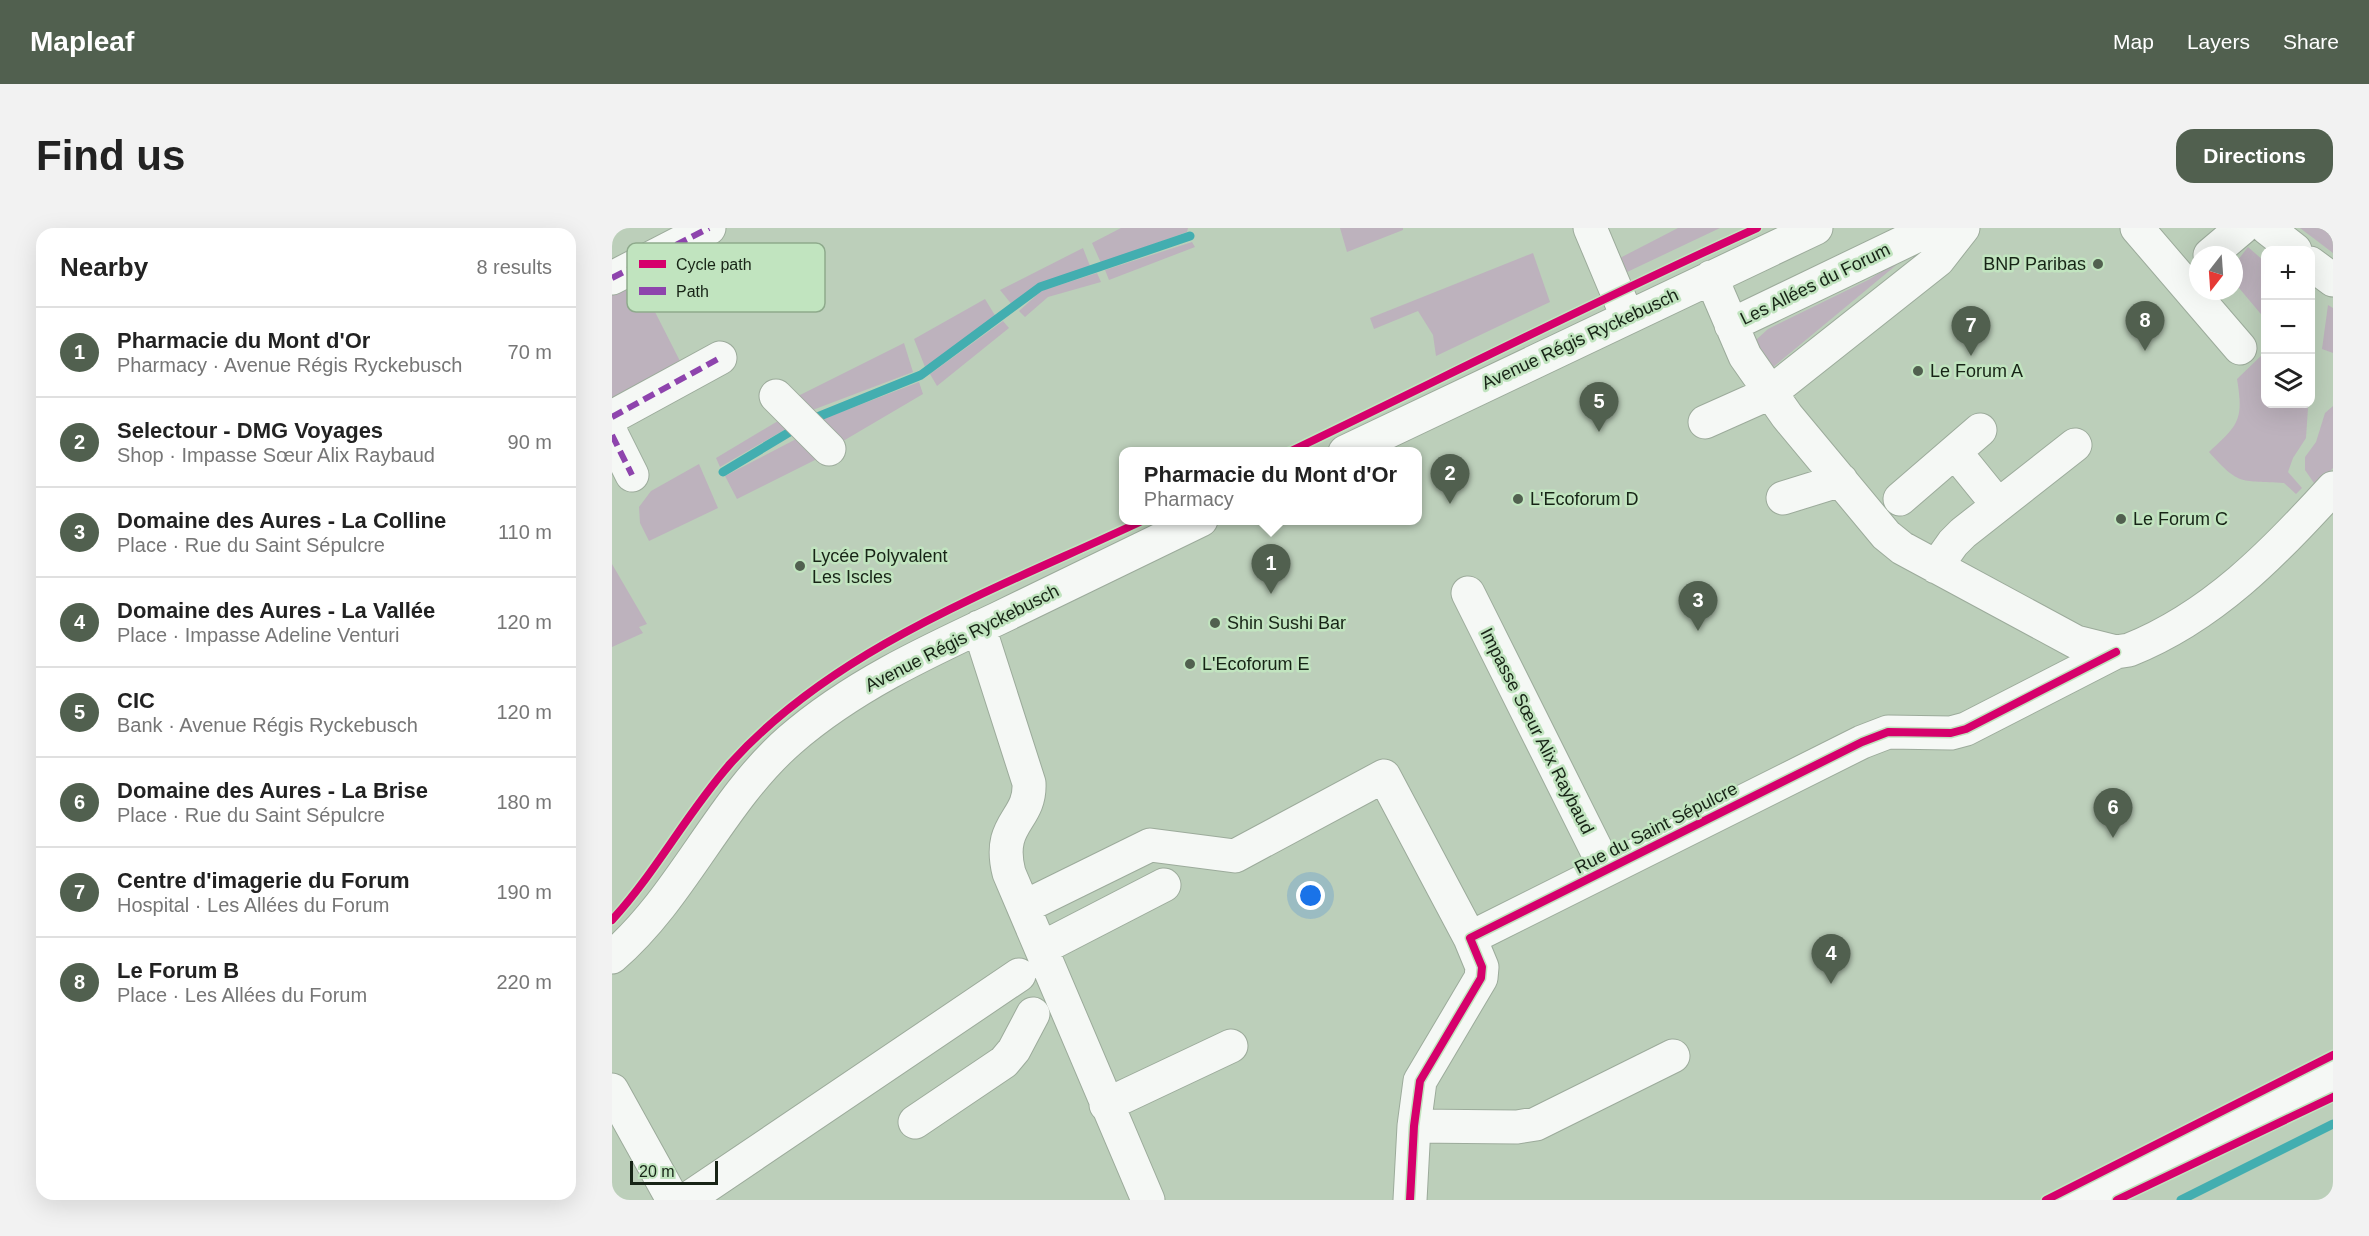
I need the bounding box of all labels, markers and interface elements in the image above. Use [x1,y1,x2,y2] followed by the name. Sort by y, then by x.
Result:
[30,26,134,57] text: Mapleaf
[2113,30,2154,53] text: Map
[2187,30,2250,53] text: Layers
[2283,30,2339,53] text: Share
[2176,129,2333,183] button: Directions
[36,132,185,179] text: Find us
[1737,239,1893,329] street label: Les Allées du Forum
[627,243,825,312] legend
[2189,246,2243,300] north arrow
[2261,246,2315,408] map controls
[2261,246,2315,300] button: +
[60,252,148,282] text: Nearby
[1983,254,2086,274] place label: BNP Paribas
[476,256,552,278] text: 8 results
[676,256,752,273] text: Cycle path
[2091,257,2105,271] marker: BNP Paribas
[676,283,709,300] text: Path
[1478,285,1682,393] street label: Avenue Régis Ryckebusch
[2261,300,2315,354] button: −
[2126,302,2164,351] pin: 8
[1952,306,1990,356] pin: 7
[117,328,370,353] text: Pharmacie du Mont d'Or
[74,341,85,363] text: 1
[508,341,552,363] text: 70 m
[117,354,462,376] text: Pharmacy · Avenue Régis Ryckebusch
[2261,354,2315,408] button: layers
[1930,361,2023,381] place label: Le Forum A
[1911,364,1925,378] marker: Le Forum A
[1580,382,1618,432] pin: 5
[117,418,383,443] text: Selectour - DMG Voyages
[74,431,85,453] text: 2
[508,431,552,453] text: 90 m
[117,444,435,466] text: Shop · Impasse Sœur Alix Raybaud
[1119,447,1422,525] popup
[1430,454,1470,504] pin: 2
[1144,462,1397,487] text: Pharmacie du Mont d'Or
[1144,488,1234,510] text: Pharmacy
[1530,489,1638,509] place label: L'Ecoforum D
[1511,492,1525,506] marker: L'Ecoforum D
[117,508,446,533] text: Domaine des Aures - La Colline
[2133,509,2228,529] place label: Le Forum C
[2114,512,2128,526] marker: Le Forum C
[74,521,85,543] text: 3
[498,521,552,543] text: 110 m
[117,534,385,556] text: Place · Rue du Saint Sépulcre
[1252,544,1290,594] pin: 1
[812,546,947,587] place label: Lycée Polyvalent Les Iscles
[793,559,807,573] marker: Lycée Polyvalent Les Iscles
[862,580,1062,696] street label: Avenue Régis Ryckebusch
[1678,582,1718,631] pin: 3
[117,598,435,623] text: Domaine des Aures - La Vallée
[74,611,85,633] text: 4
[496,611,552,633] text: 120 m
[1227,613,1346,633] place label: Shin Sushi Bar
[1208,616,1222,630] marker: Shin Sushi Bar
[117,624,399,646] text: Place · Impasse Adeline Venturi
[1476,625,1598,837] street label: Impasse Sœur Alix Raybaud
[1202,654,1309,674] place label: L'Ecoforum E
[1183,657,1197,671] marker: L'Ecoforum E
[117,688,155,713] text: CIC
[74,701,85,723] text: 5
[496,701,552,723] text: 120 m
[117,714,418,736] text: Bank · Avenue Régis Ryckebusch
[117,778,428,803] text: Domaine des Aures - La Brise
[1571,778,1741,878] street label: Rue du Saint Sépulcre
[2094,788,2132,838] pin: 6
[74,791,85,813] text: 6
[496,791,552,813] text: 180 m
[117,804,385,826] text: Place · Rue du Saint Sépulcre
[117,868,410,893] text: Centre d'imagerie du Forum
[74,881,85,903] text: 7
[496,881,552,903] text: 190 m
[1296,881,1325,910] your location
[117,894,389,916] text: Hospital · Les Allées du Forum
[1812,934,1850,984] pin: 4
[117,958,239,983] text: Le Forum B
[74,971,85,993] text: 8
[496,971,552,993] text: 220 m
[117,984,367,1006] text: Place · Les Allées du Forum
[630,1158,718,1186] scale bar
[639,1163,675,1180] text: 20 m

